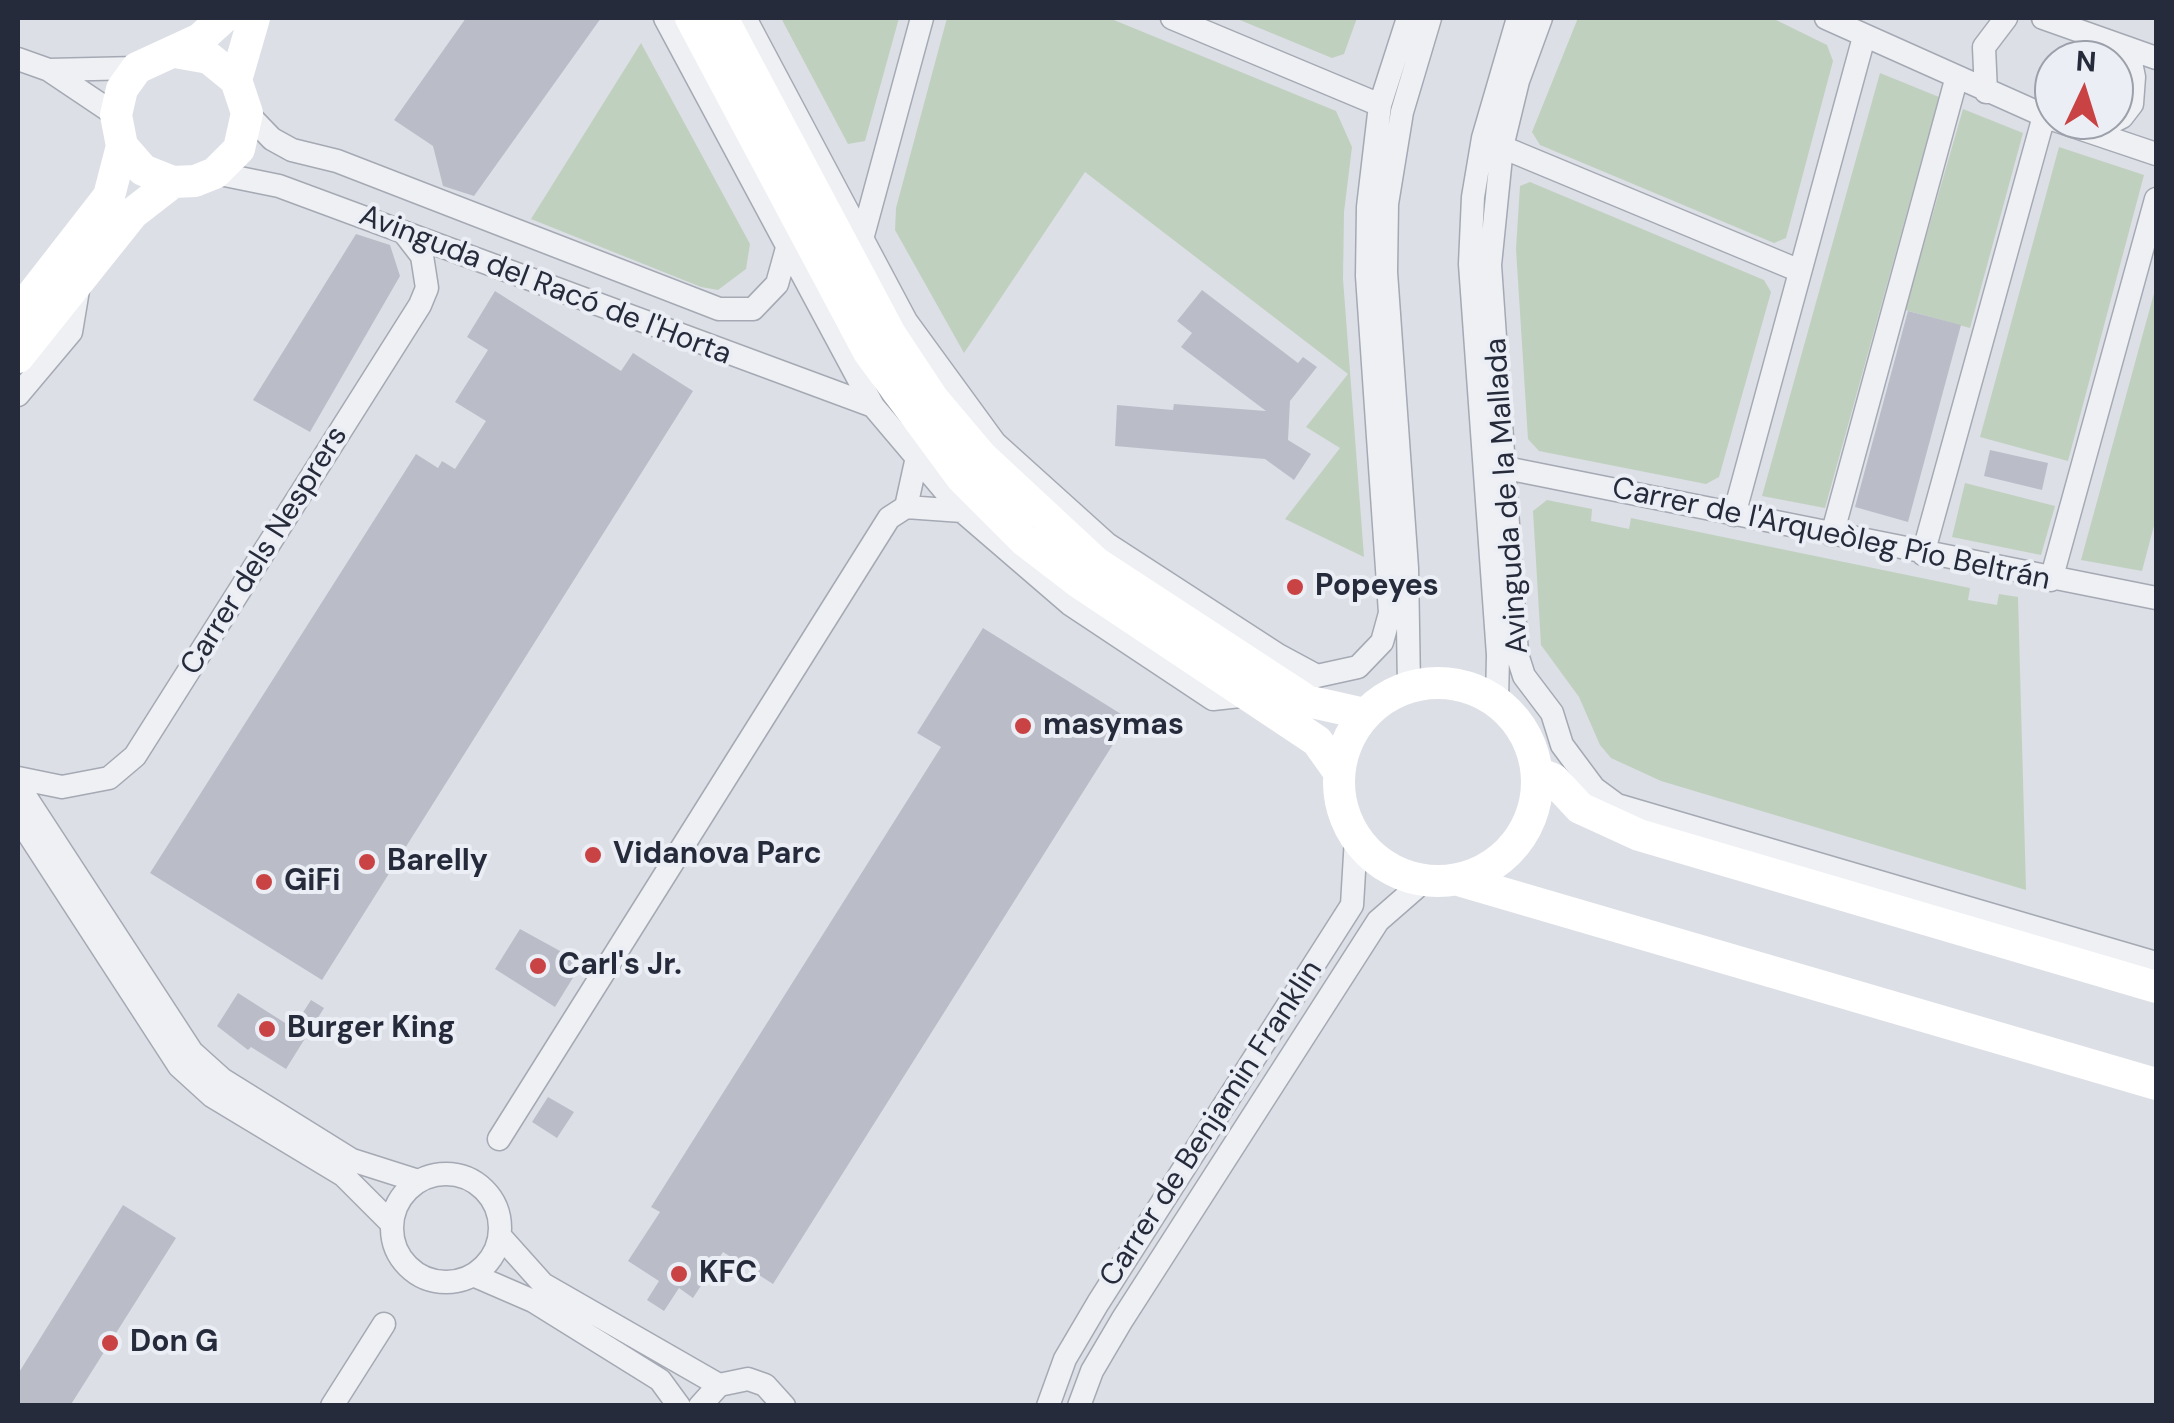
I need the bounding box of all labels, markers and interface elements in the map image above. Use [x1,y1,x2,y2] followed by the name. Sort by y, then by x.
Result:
[2034,40,2134,140] north arrow
[2075,42,2097,81] text: N
[354,198,736,374] street label: Avinguda del Racó de l'Horta
[1479,337,1537,655] street label: Avinguda de la Mallada
[174,420,356,682] street label: Carrer dels Nesprers
[1609,471,2053,599] street label: Carrer de l'Arqueòleg Pío Beltrán
[1315,569,1439,605] place label: Popeyes
[1284,576,1306,598] marker: Popeyes
[1043,708,1184,744] place label: masymas
[1012,715,1034,737] marker: masymas
[613,837,822,873] place label: Vidanova Parc
[387,844,488,880] place label: Barelly
[582,844,604,866] marker: Vidanova Parc
[356,851,378,873] marker: Barelly
[284,864,340,900] place label: GiFi
[253,871,275,893] marker: GiFi
[558,948,682,984] place label: Carl's Jr.
[1093,954,1331,1294] street label: Carrer de Benjamin Franklin
[527,955,549,977] marker: Carl's Jr.
[287,1011,455,1047] place label: Burger King
[256,1018,278,1040] marker: Burger King
[699,1256,757,1292] place label: KFC
[668,1263,690,1285] marker: KFC
[130,1325,218,1361] place label: Don G
[99,1332,121,1354] marker: Don G

